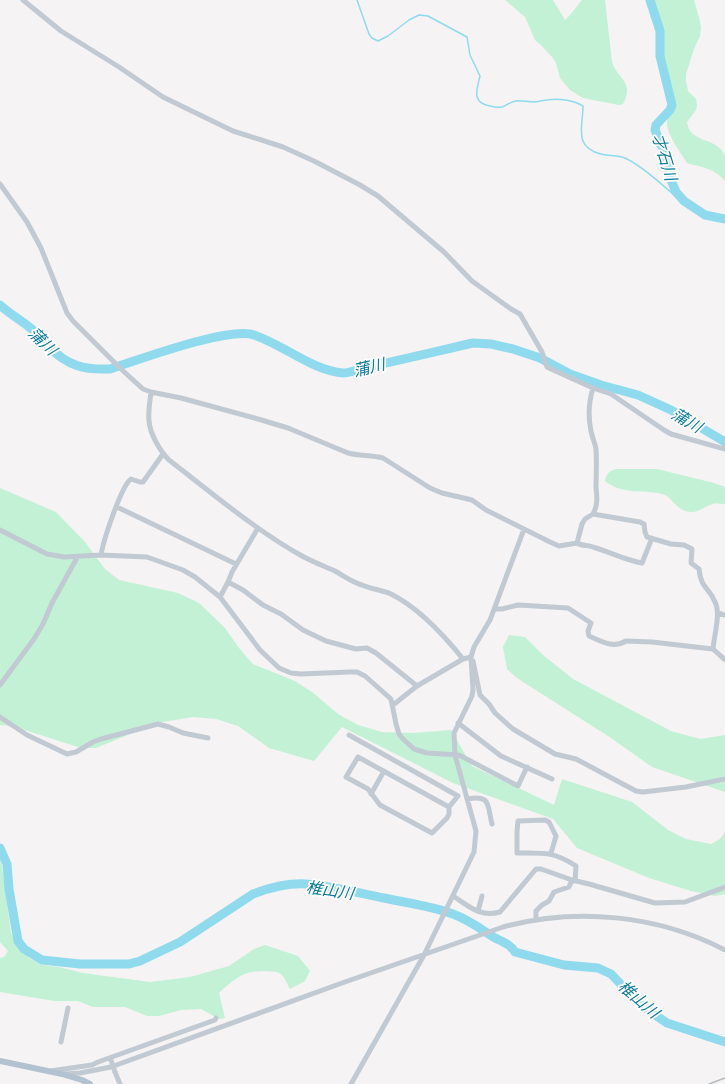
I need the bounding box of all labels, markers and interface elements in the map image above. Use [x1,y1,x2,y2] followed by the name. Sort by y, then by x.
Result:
[648,131,681,185] water label: 才石川
[25,323,62,361] water label: 蒲川
[351,354,389,380] water label: 蒲川
[668,404,707,438] water label: 蒲川
[305,878,357,904] water label: 椎山川
[614,976,665,1024] water label: 椎山川

